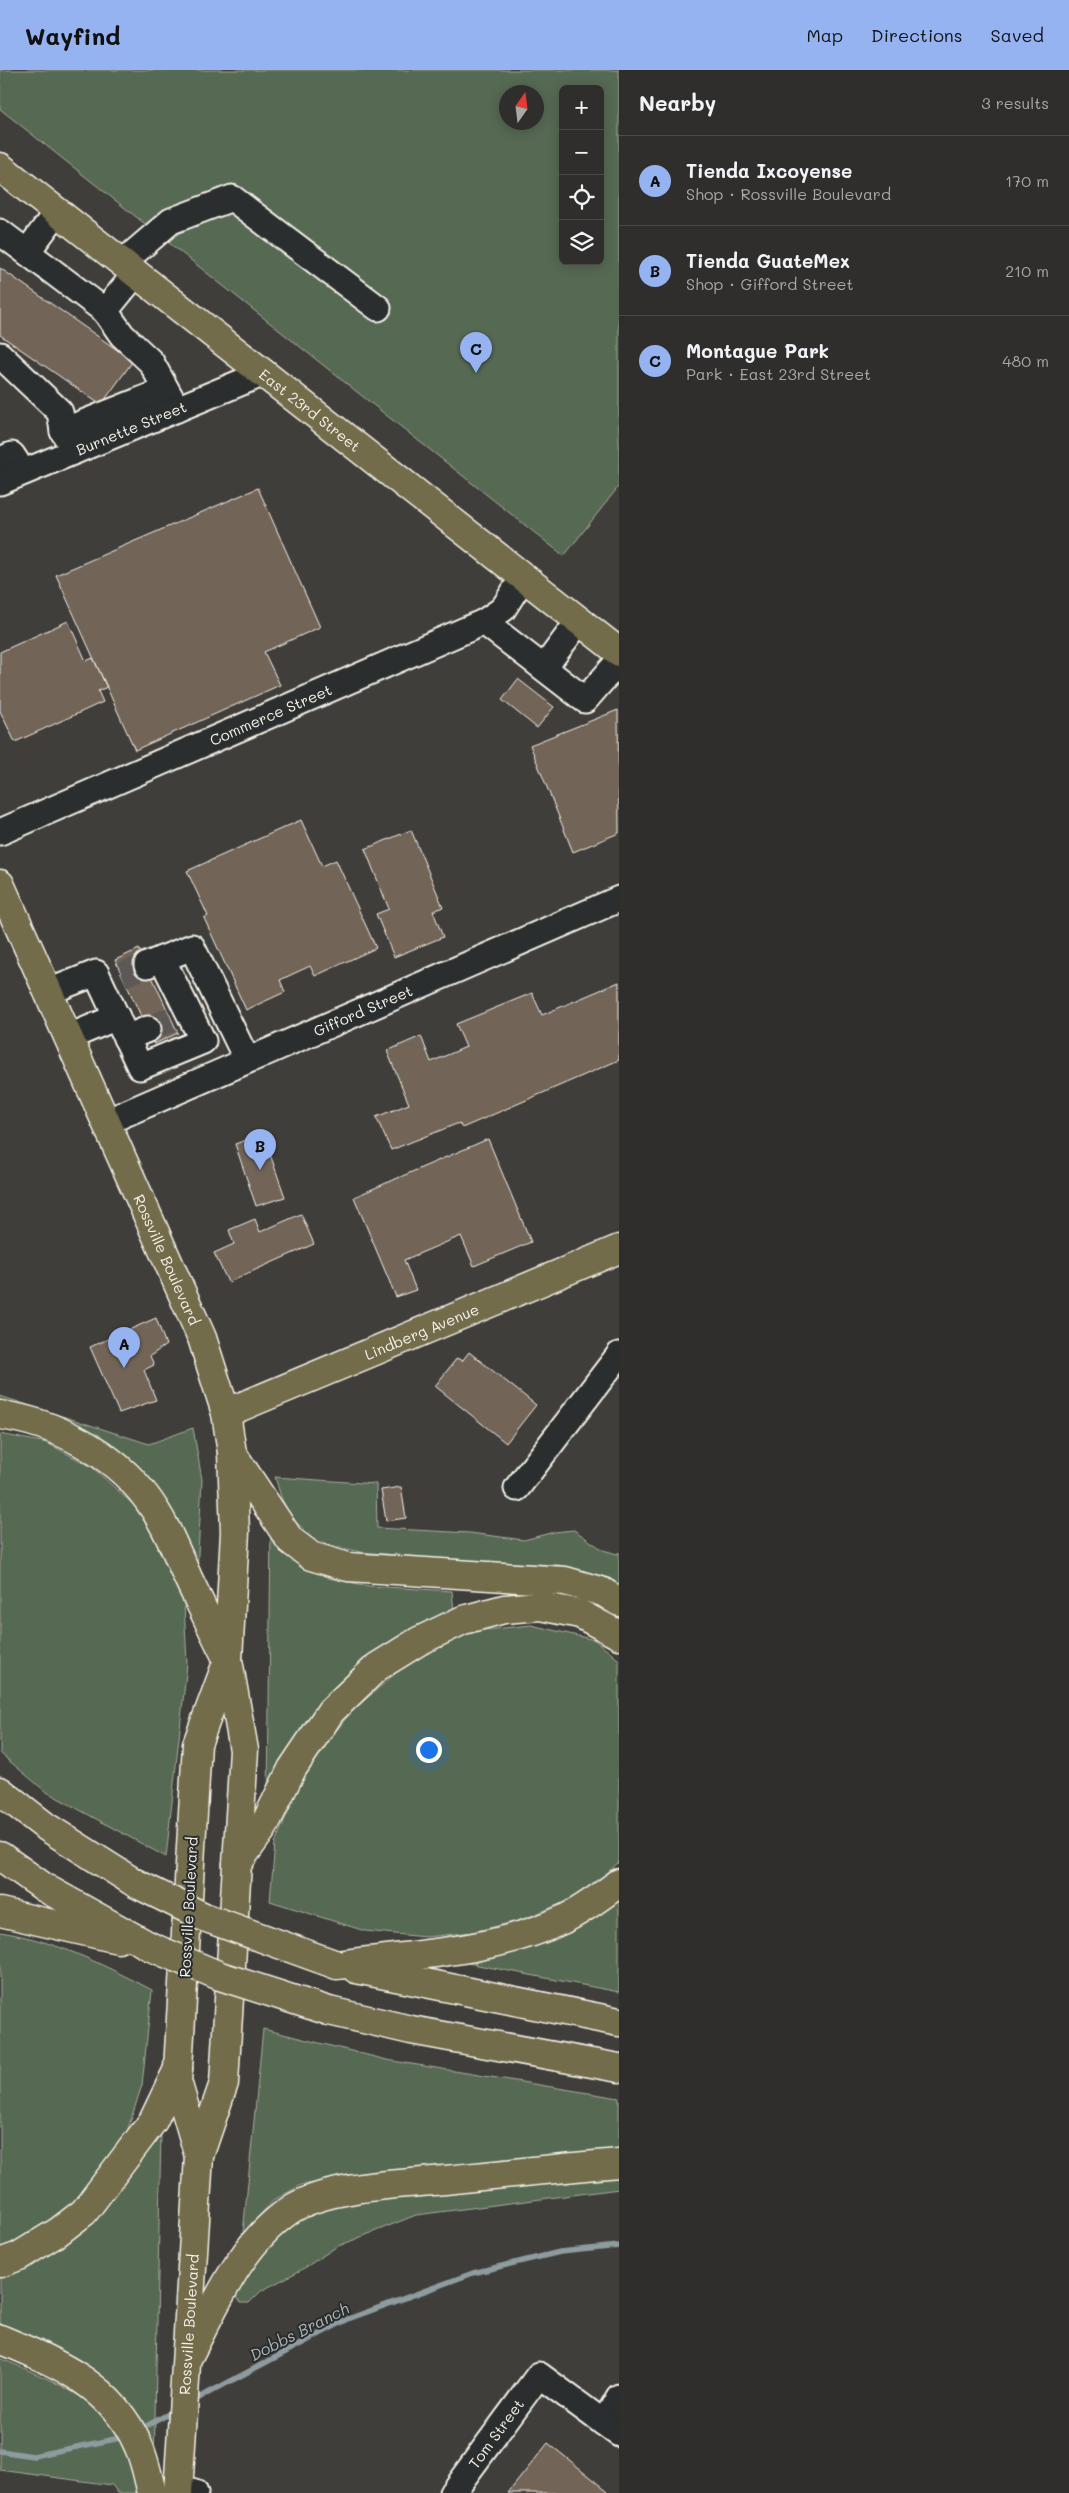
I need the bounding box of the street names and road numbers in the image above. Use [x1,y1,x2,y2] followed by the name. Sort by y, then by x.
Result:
[255,364,365,456] street label: East 23rd Street
[73,396,190,460] street label: Burnette Street
[206,679,335,750] street label: Commerce Street
[310,980,415,1041] street label: Gifford Street
[129,1191,205,1328] street label: Rossville Boulevard
[361,1299,482,1364] street label: Lindberg Avenue
[174,1836,202,1978] street label: Rossville Boulevard
[174,2253,203,2395] street label: Rossville Boulevard
[464,2395,528,2472] street label: Tom Street

